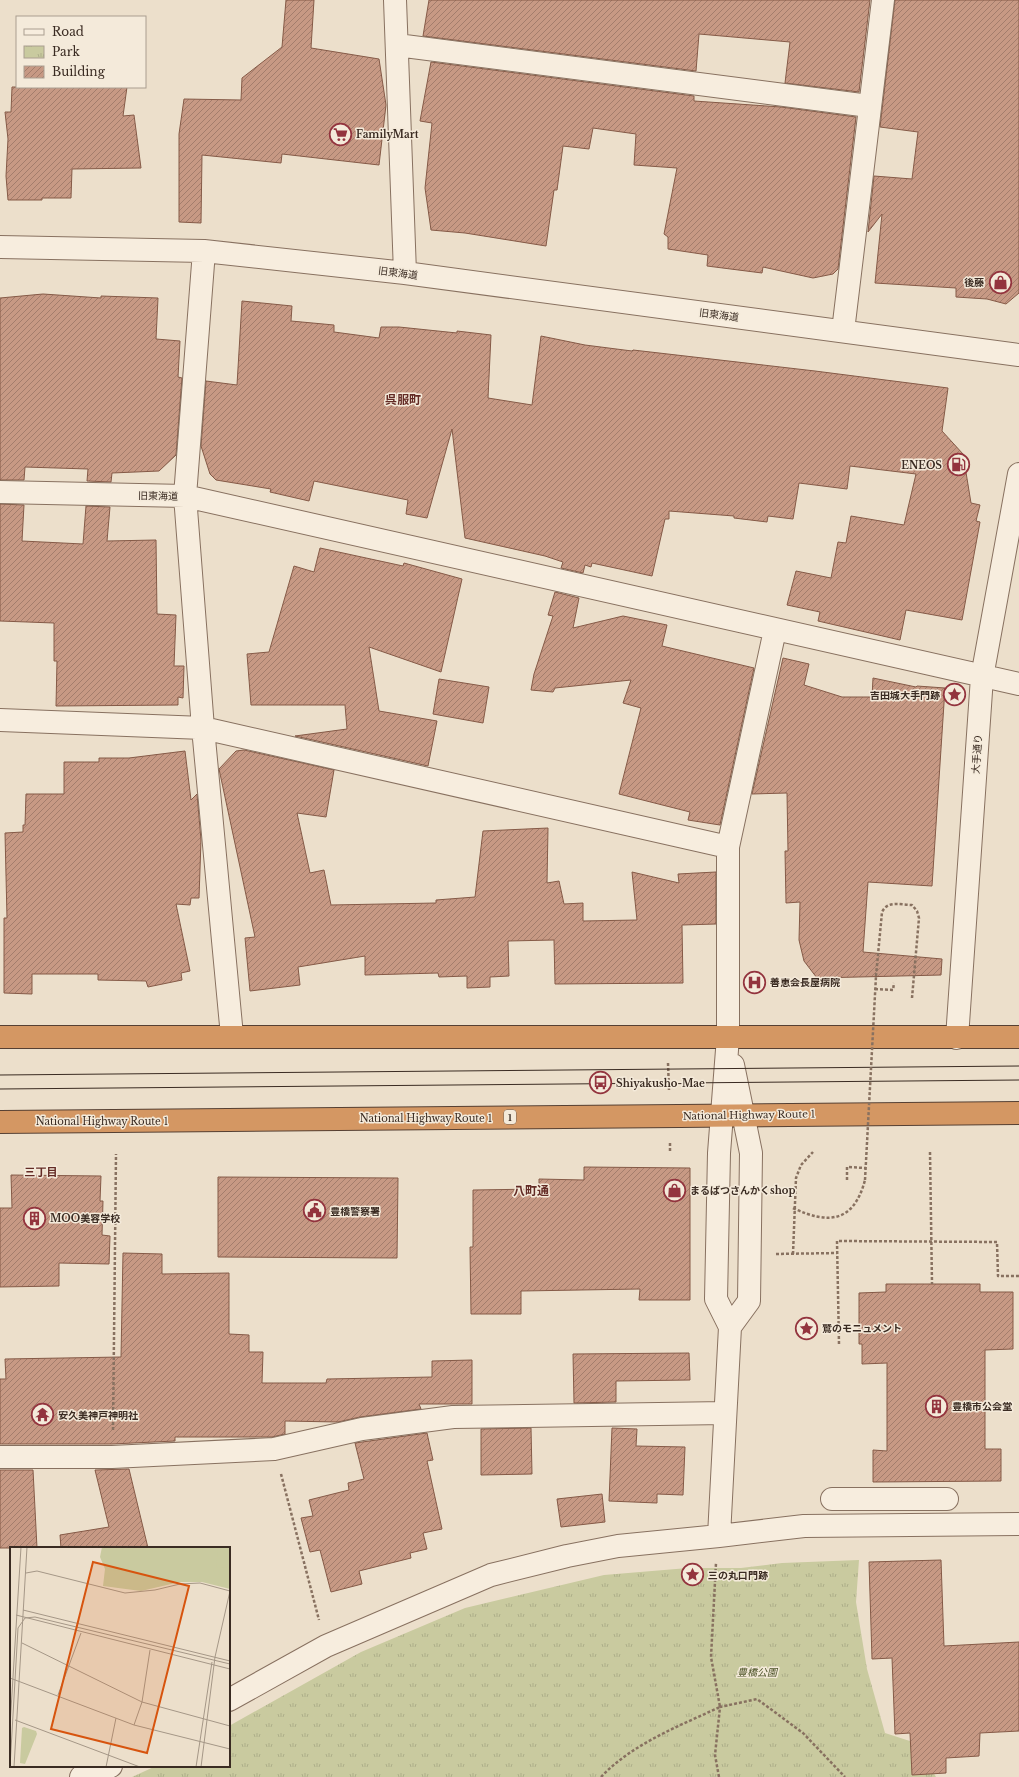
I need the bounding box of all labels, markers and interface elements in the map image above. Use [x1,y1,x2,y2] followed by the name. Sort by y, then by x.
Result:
[16,16,146,88] legend
[52,24,84,39] text: Road
[52,44,80,59] text: Park
[52,64,106,79] text: Building
[327,121,353,147] supermarket icon: FamilyMart
[356,128,419,141] place label: FamilyMart
[377,264,419,282] street label: 旧東海道
[987,269,1013,295] shop icon: 後藤
[964,276,984,289] place label: 後藤
[698,306,740,324] street label: 旧東海道
[385,392,421,407] district label: 呉服町
[945,452,971,478] fuel station icon: ENEOS
[901,459,942,472] place label: ENEOS
[138,489,178,503] street label: 旧東海道
[942,682,968,708] place icon: 吉田城大手門跡
[870,689,940,702] place label: 吉田城大手門跡
[969,734,985,774] street label: 大手通り
[742,969,768,995] hospital icon: 善恵会長屋病院
[770,976,840,989] place label: 善恵会長屋病院
[588,1070,614,1096] bus stop icon: Shiyakusho-Mae
[616,1077,705,1090] place label: Shiyakusho-Mae
[683,1107,815,1123] street label: National Highway Route 1
[504,1110,516,1124] road number: 1
[360,1112,492,1125] street label: National Highway Route 1
[36,1115,168,1128] street label: National Highway Route 1
[25,1165,58,1179] district label: 三丁目
[661,1177,687,1203] shop icon: まるばつさんかくshop
[513,1183,549,1198] district label: 八町通
[690,1184,795,1197] place label: まるばつさんかくshop
[302,1198,328,1224] public building icon: 豊橋警察署
[22,1205,48,1231] building icon: MOO美容学校
[330,1205,380,1218] place label: 豊橋警察署
[50,1212,120,1225] place label: MOO美容学校
[794,1315,820,1341] place icon: 鷲のモニュメント
[822,1322,902,1335] place label: 鷲のモニュメント
[923,1393,949,1419] building icon: 豊橋市公会堂
[952,1400,1012,1413] place label: 豊橋市公会堂
[29,1402,55,1428] temple icon: 安久美神戸神明社
[58,1409,139,1422] place label: 安久美神戸神明社
[10,1547,230,1767] inset map
[680,1562,706,1588] place icon: 三の丸口門跡
[708,1569,768,1582] place label: 三の丸口門跡
[737,1666,779,1679] park label: 豊橋公園

